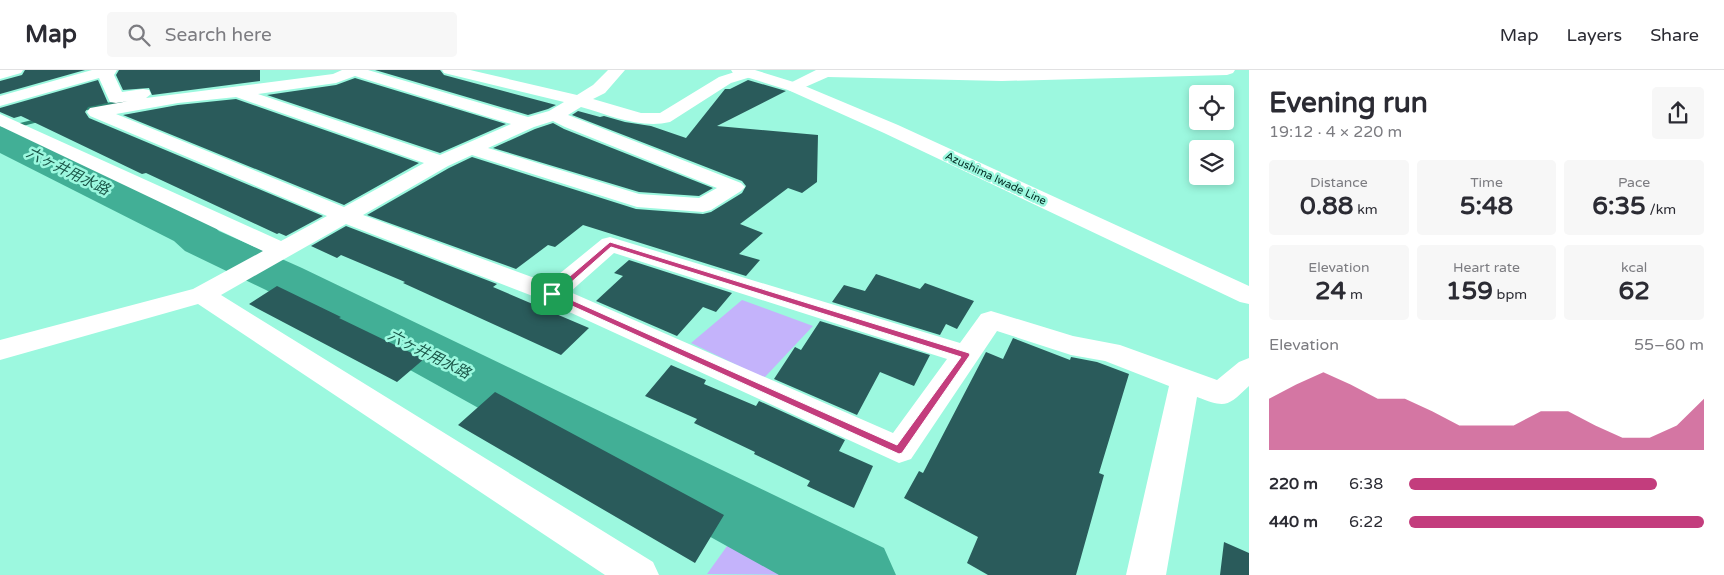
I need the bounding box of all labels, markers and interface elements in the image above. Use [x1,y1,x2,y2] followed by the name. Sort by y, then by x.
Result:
[107,12,457,57] search box
[25,20,77,49] text: Map
[125,21,153,49] icon: search
[165,24,272,46] text: Search here
[1500,24,1539,46] text: Map
[1567,24,1622,46] text: Layers
[1650,24,1699,46] text: Share
[1189,85,1234,185] map controls
[1189,85,1234,130] button: locate
[1269,86,1428,120] text: Evening run
[1652,87,1704,139] button: share
[1269,122,1402,142] text: 19:12 · 4 × 220 m
[1189,140,1234,185] button: layers
[24,143,114,200] water label: 六ヶ井用水路
[943,149,1048,208] street label: Azushima Iwade Line
[1310,174,1368,191] text: Distance
[1470,174,1503,191] text: Time
[1618,174,1650,191] text: Pace
[1300,191,1354,221] text: 0.88
[1460,191,1513,221] text: 5:48
[1592,191,1646,221] text: 6:35
[1354,201,1378,218] text: km
[1646,201,1676,218] text: /km
[1308,259,1369,276] text: Elevation
[1453,259,1520,276] text: Heart rate
[1621,259,1647,276] text: kcal
[531,273,573,315] pin
[1315,276,1346,306] text: 24
[1446,276,1493,306] text: 159
[1618,276,1650,306] text: 62
[538,280,566,308] icon: arrive
[1346,286,1363,303] text: m
[1493,286,1527,303] text: bpm
[385,326,475,383] water label: 六ヶ井用水路
[1269,335,1339,355] text: Elevation
[1634,335,1704,355] text: 55–60 m
[1269,474,1318,494] text: 220 m
[1349,474,1383,494] text: 6:38
[1269,512,1318,532] text: 440 m
[1349,512,1383,532] text: 6:22

